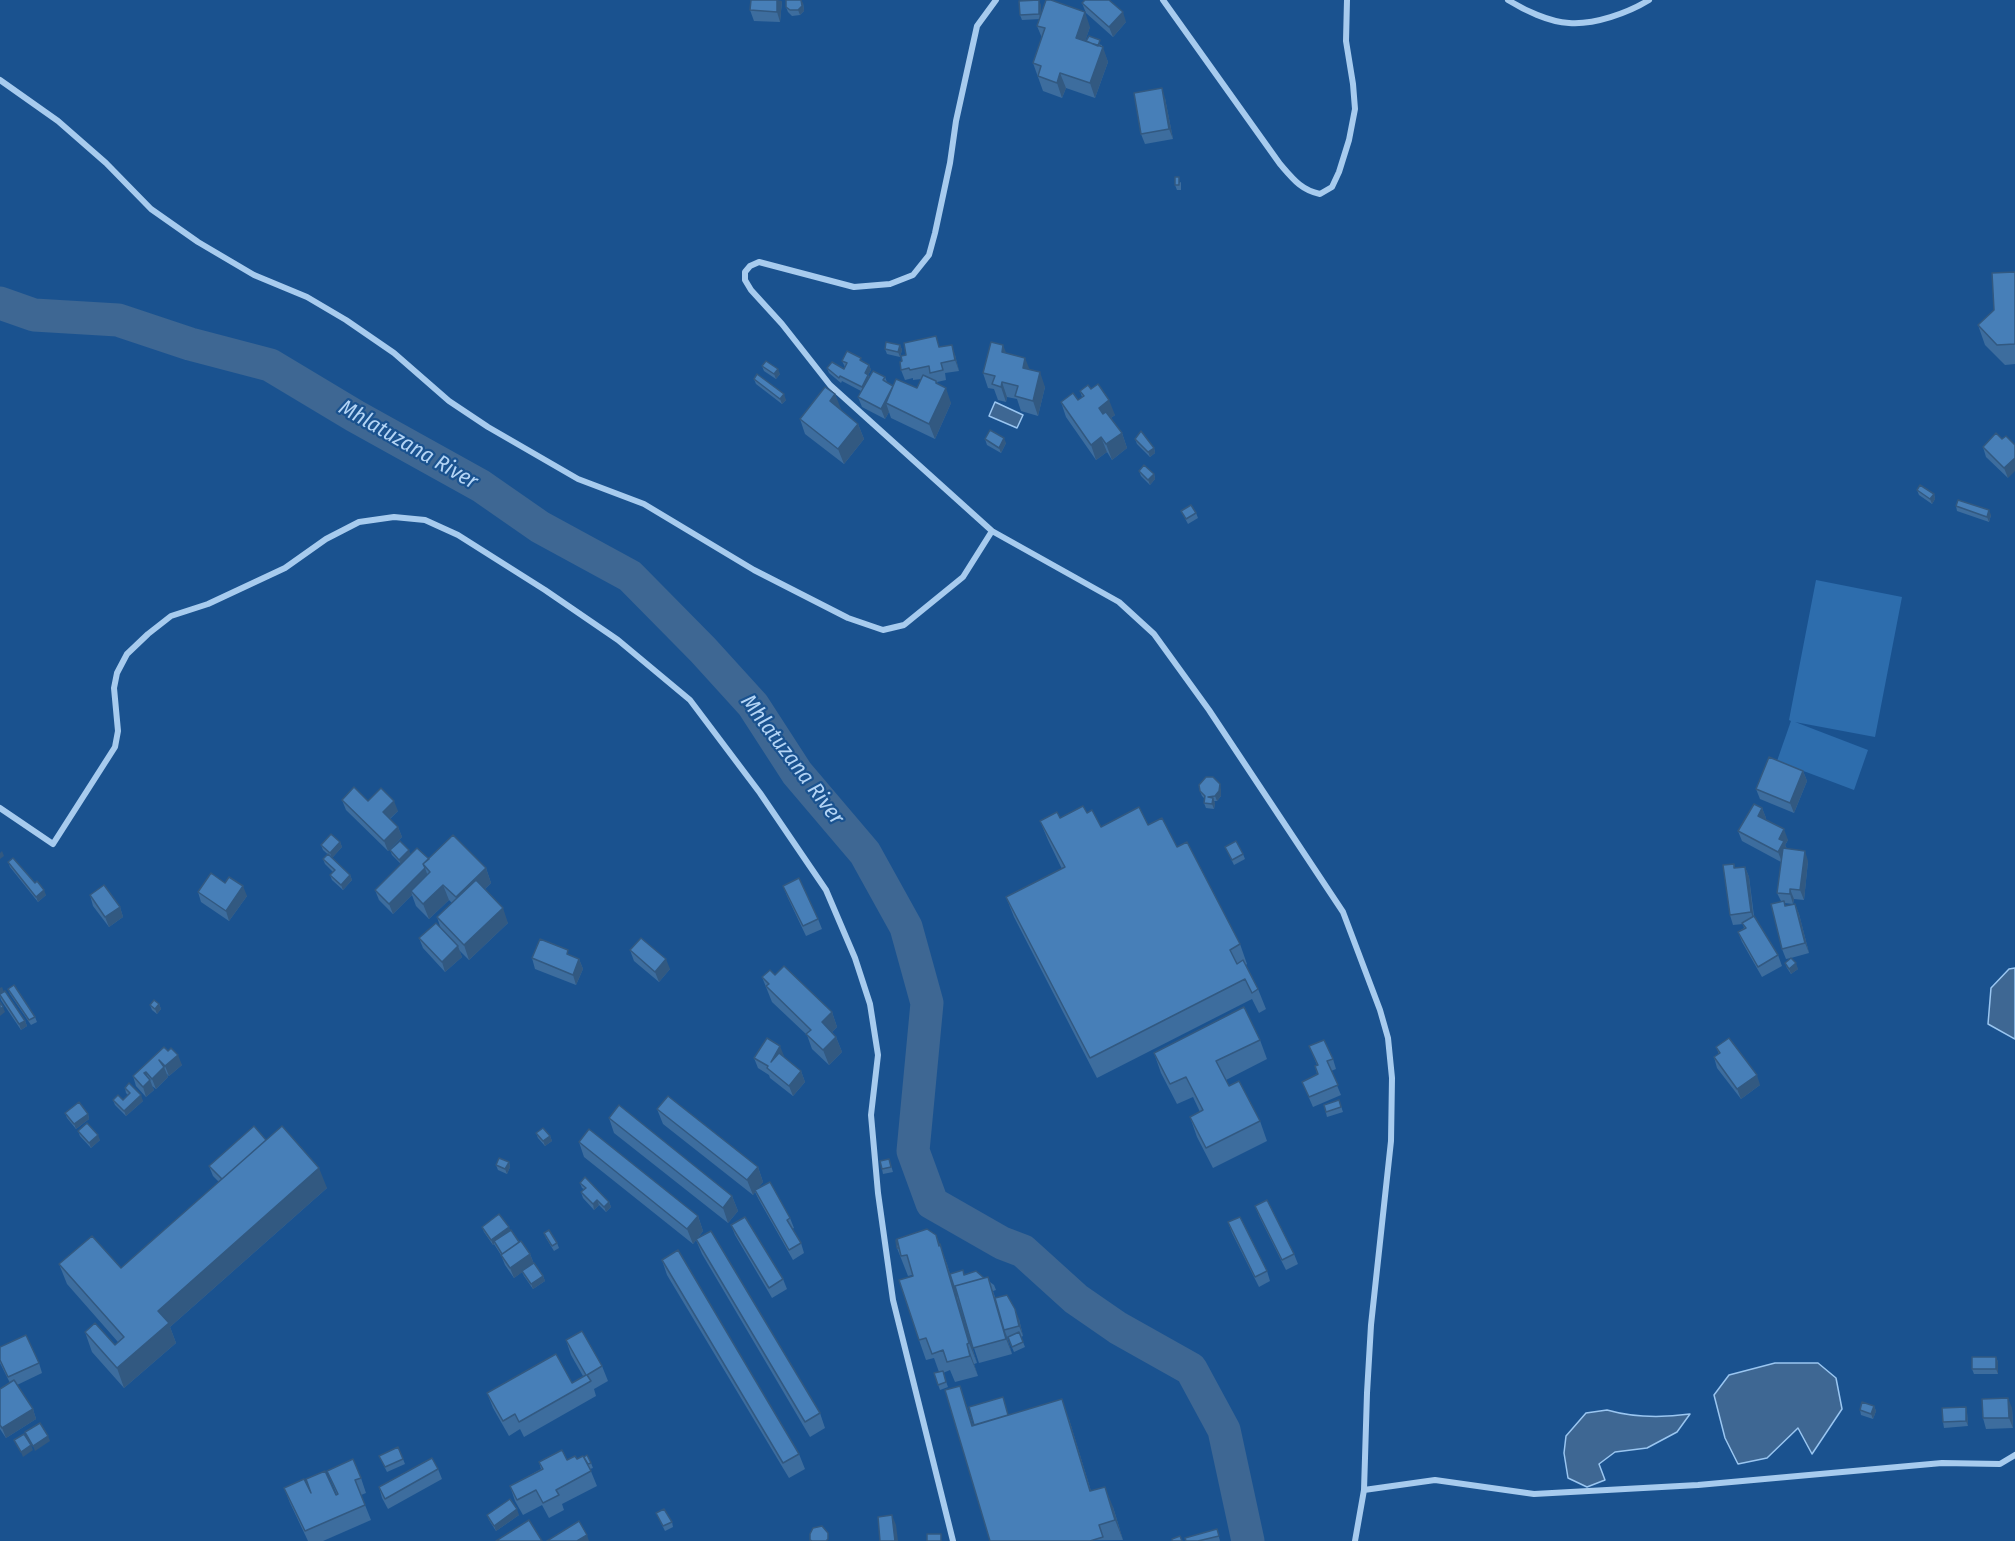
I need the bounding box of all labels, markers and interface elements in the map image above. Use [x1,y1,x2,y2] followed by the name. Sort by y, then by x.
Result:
[334,395,482,495] water label: Mhlatuzana River
[735,690,849,830] water label: Mhlatuzana River

